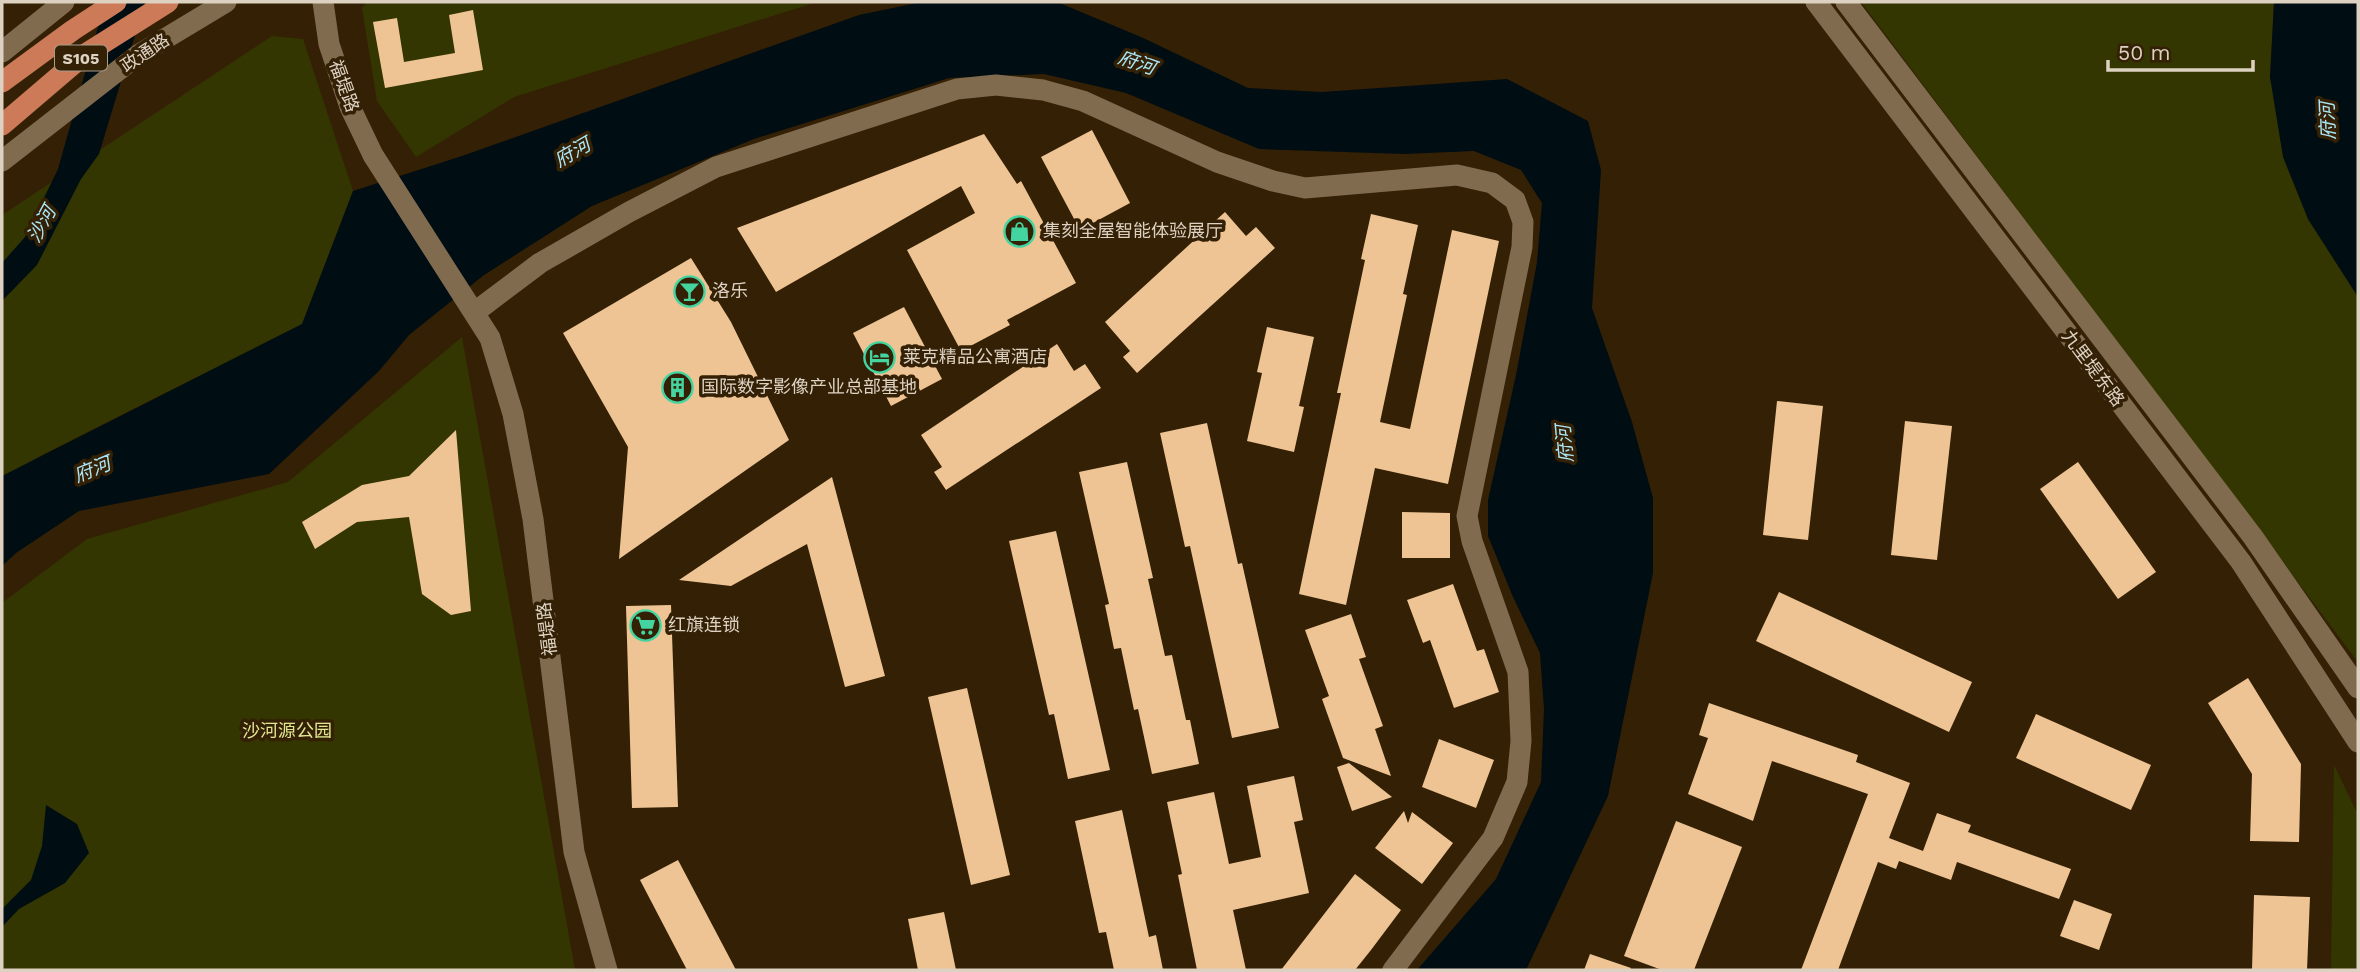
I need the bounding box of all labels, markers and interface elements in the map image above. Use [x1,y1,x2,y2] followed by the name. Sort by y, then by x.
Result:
[2108,28,2253,72] scale bar
[116,29,173,76] street label: 政通路
[2118,40,2170,65] text: 50 m
[1115,45,1162,81] water label: 府河
[55,46,107,71] road number: S105
[325,57,364,115] street label: 福堤路
[2315,98,2340,140] water label: 府河
[550,131,598,172] water label: 府河
[22,199,63,246] water label: 沙河
[1003,214,1037,248] shop icon: 集刻全屋智能体验展厅
[1043,220,1223,241] place label: 集刻全屋智能体验展厅
[672,274,706,308] bar icon: 洛乐
[712,280,748,301] place label: 洛乐
[2058,325,2129,410] street label: 九里堤东路
[863,340,897,374] hotel icon: 莱克精品公寓酒店
[903,346,1047,367] place label: 莱克精品公寓酒店
[661,370,695,404] building icon: 国际数字影像产业总部基地
[701,376,917,397] place label: 国际数字影像产业总部基地
[1551,420,1578,464] water label: 府河
[70,450,118,487] water label: 府河
[533,601,560,657] street label: 福堤路
[628,608,662,642] supermarket icon: 红旗连锁
[668,614,740,635] place label: 红旗连锁
[242,720,332,741] park label: 沙河源公园

